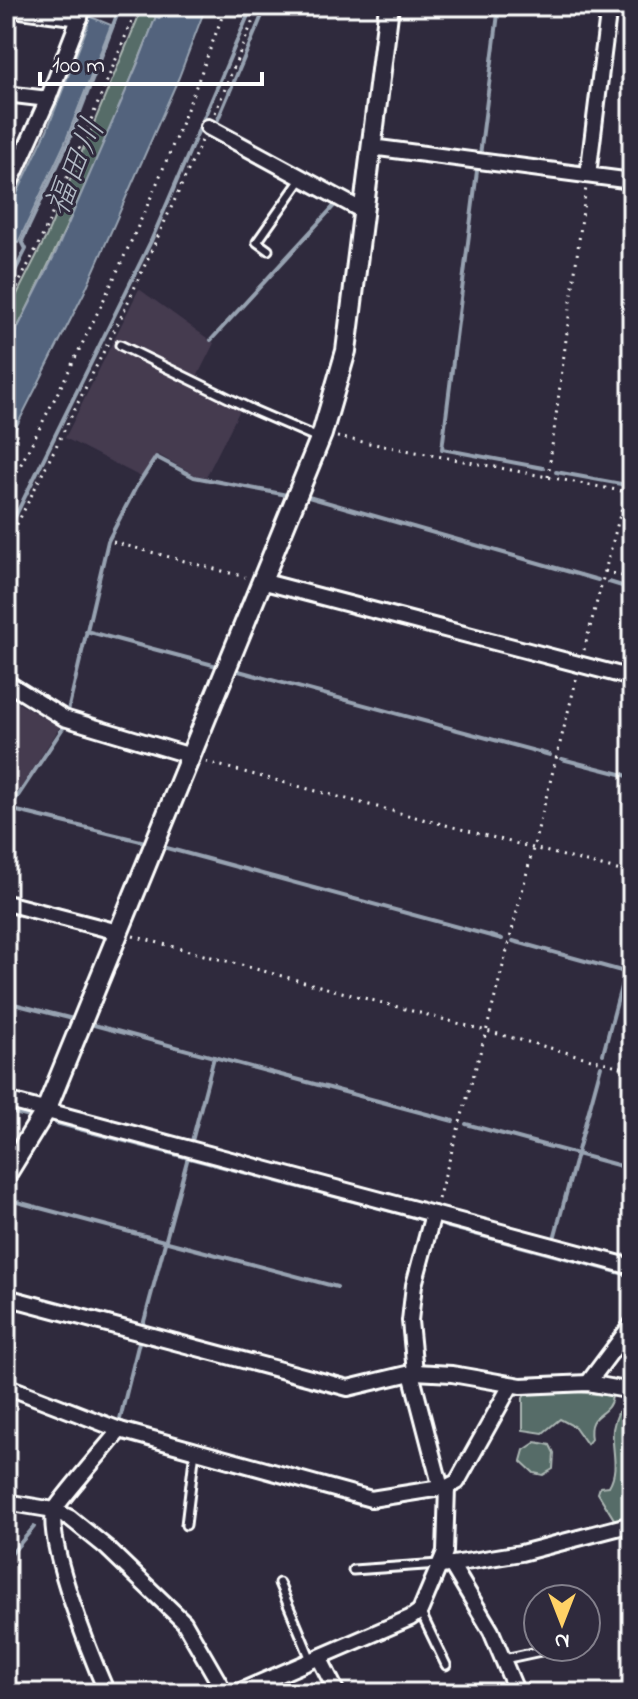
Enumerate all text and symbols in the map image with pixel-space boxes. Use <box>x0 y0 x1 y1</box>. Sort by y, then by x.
scale bar <box>40 36 262 86</box>
text: 100 m <box>52 49 105 84</box>
water label: 福田川 <box>34 111 120 225</box>
north arrow <box>522 1583 602 1663</box>
text: N <box>555 1624 569 1656</box>

